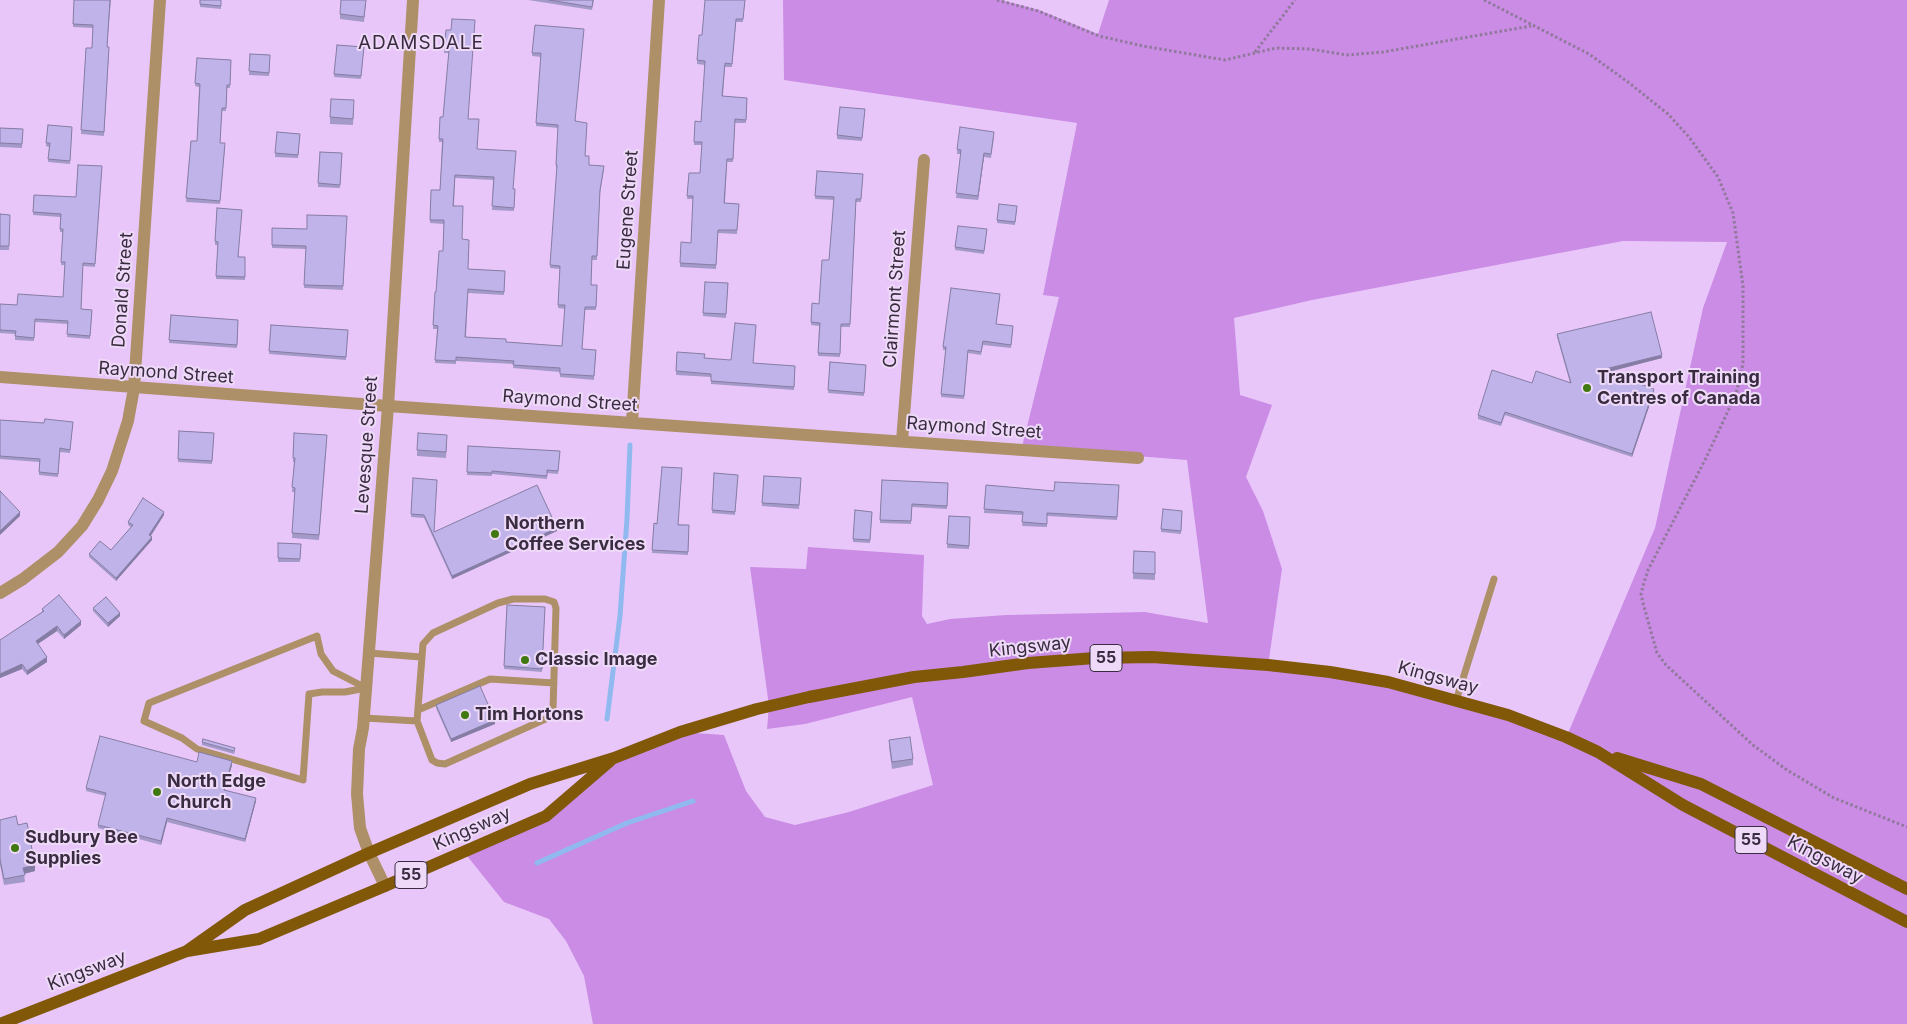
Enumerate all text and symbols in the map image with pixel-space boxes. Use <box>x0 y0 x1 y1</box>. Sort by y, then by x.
district label: ADAMSDALE <box>357 32 485 54</box>
street label: Eugene Street <box>613 149 643 271</box>
street label: Clairmont Street <box>879 229 911 369</box>
street label: Donald Street <box>108 232 138 348</box>
street label: Raymond Street <box>98 357 234 389</box>
place label: Transport Training Centres of Canada <box>1597 367 1760 409</box>
street label: Levesque Street <box>351 375 383 515</box>
marker: Transport Training Centres of Canada <box>1581 382 1593 394</box>
street label: Raymond Street <box>502 385 638 417</box>
street label: Raymond Street <box>906 412 1042 444</box>
place label: Northern Coffee Services <box>505 513 645 556</box>
marker: Northern Coffee Services <box>489 528 501 540</box>
street label: Kingsway <box>988 632 1072 662</box>
road number: 55 <box>1090 644 1122 671</box>
place label: Classic Image <box>535 649 658 671</box>
marker: Classic Image <box>519 654 531 666</box>
street label: Kingsway <box>1395 657 1481 699</box>
place label: Tim Hortons <box>475 704 583 726</box>
marker: Tim Hortons <box>459 709 471 721</box>
place label: North Edge Church <box>167 771 266 814</box>
marker: North Edge Church <box>151 786 163 798</box>
street label: Kingsway <box>430 802 514 856</box>
road number: 55 <box>1735 826 1767 854</box>
place label: Sudbury Bee Supplies <box>25 827 138 870</box>
street label: Kingsway <box>1783 831 1867 889</box>
marker: Sudbury Bee Supplies <box>9 842 21 854</box>
road number: 55 <box>395 862 427 888</box>
street label: Kingsway <box>45 946 129 996</box>

